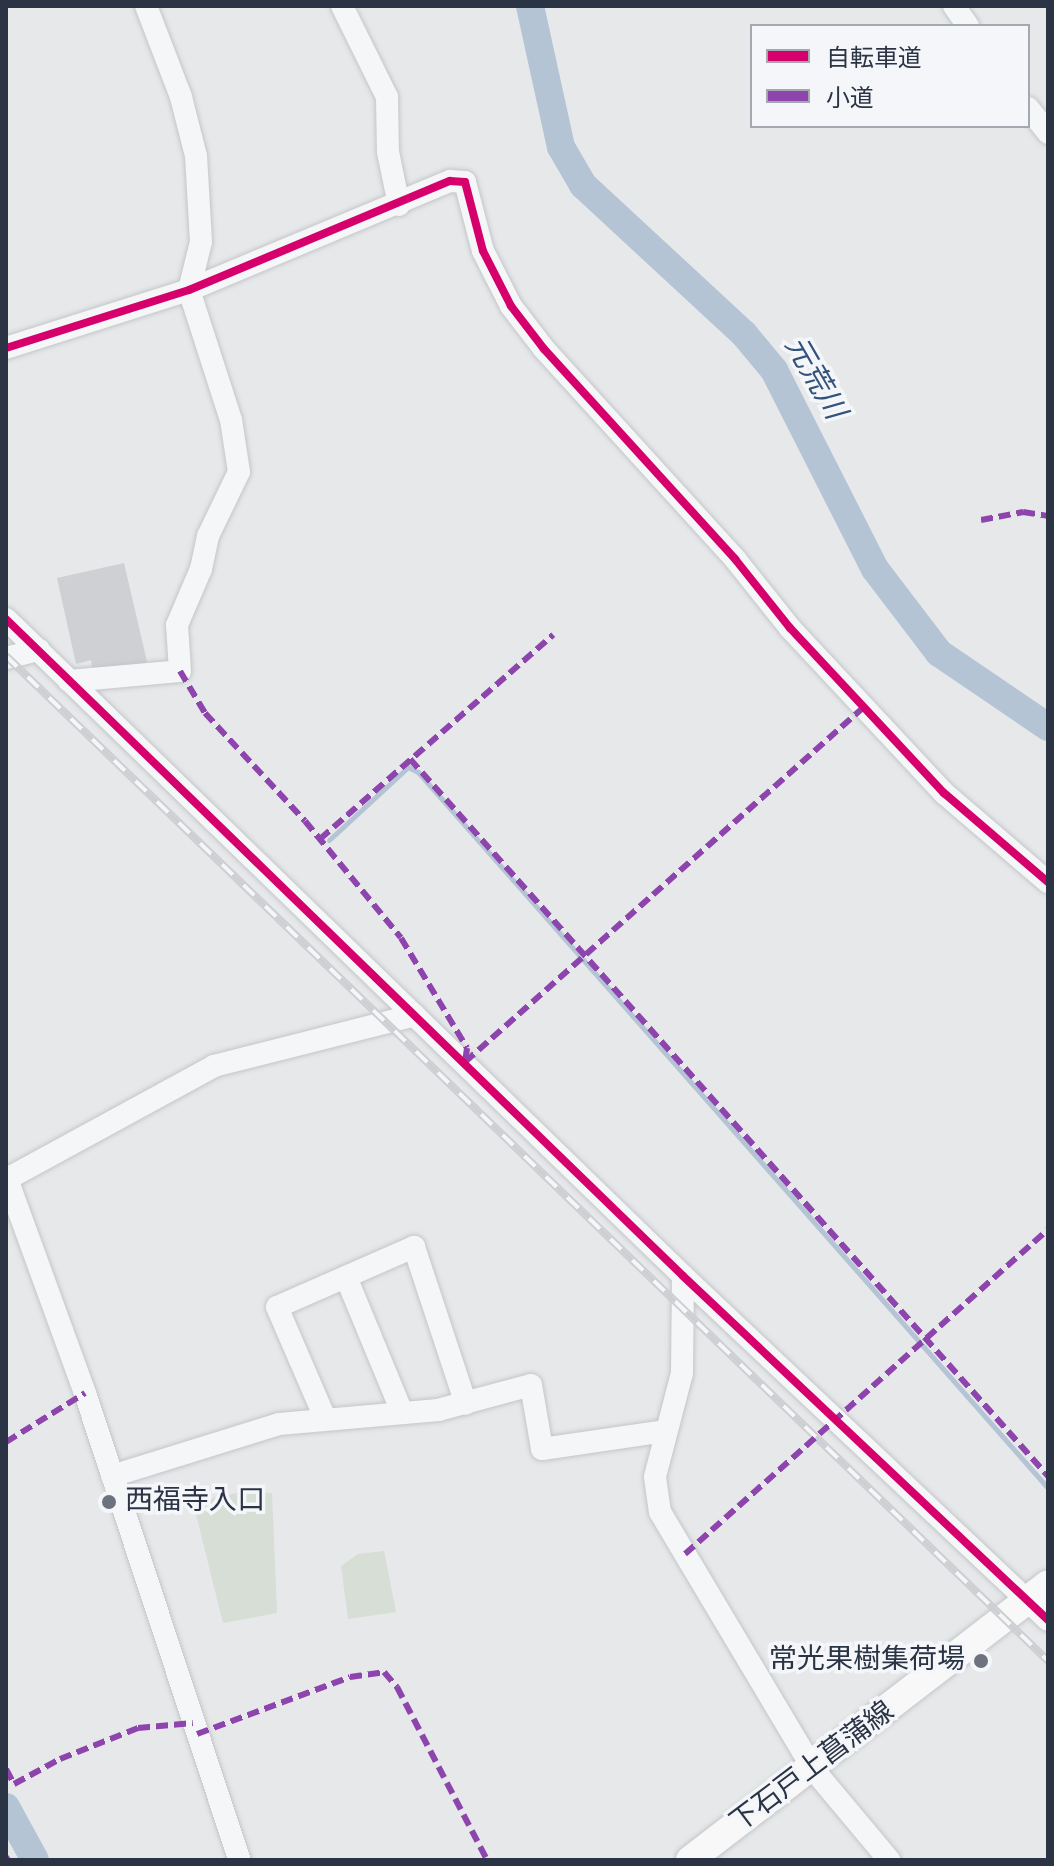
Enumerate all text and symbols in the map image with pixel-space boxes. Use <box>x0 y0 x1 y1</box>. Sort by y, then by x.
legend <box>750 24 1030 128</box>
text: 自転車道 <box>826 45 922 75</box>
text: 小道 <box>826 85 874 115</box>
water label: 元荒川 <box>775 331 851 427</box>
place label: 西福寺入口 <box>125 1485 265 1519</box>
marker: 西福寺入口 <box>100 1493 118 1511</box>
place label: 常光果樹集荷場 <box>769 1644 965 1678</box>
marker: 常光果樹集荷場 <box>972 1652 990 1670</box>
street label: 下石戸上菖蒲線 <box>725 1696 901 1840</box>

